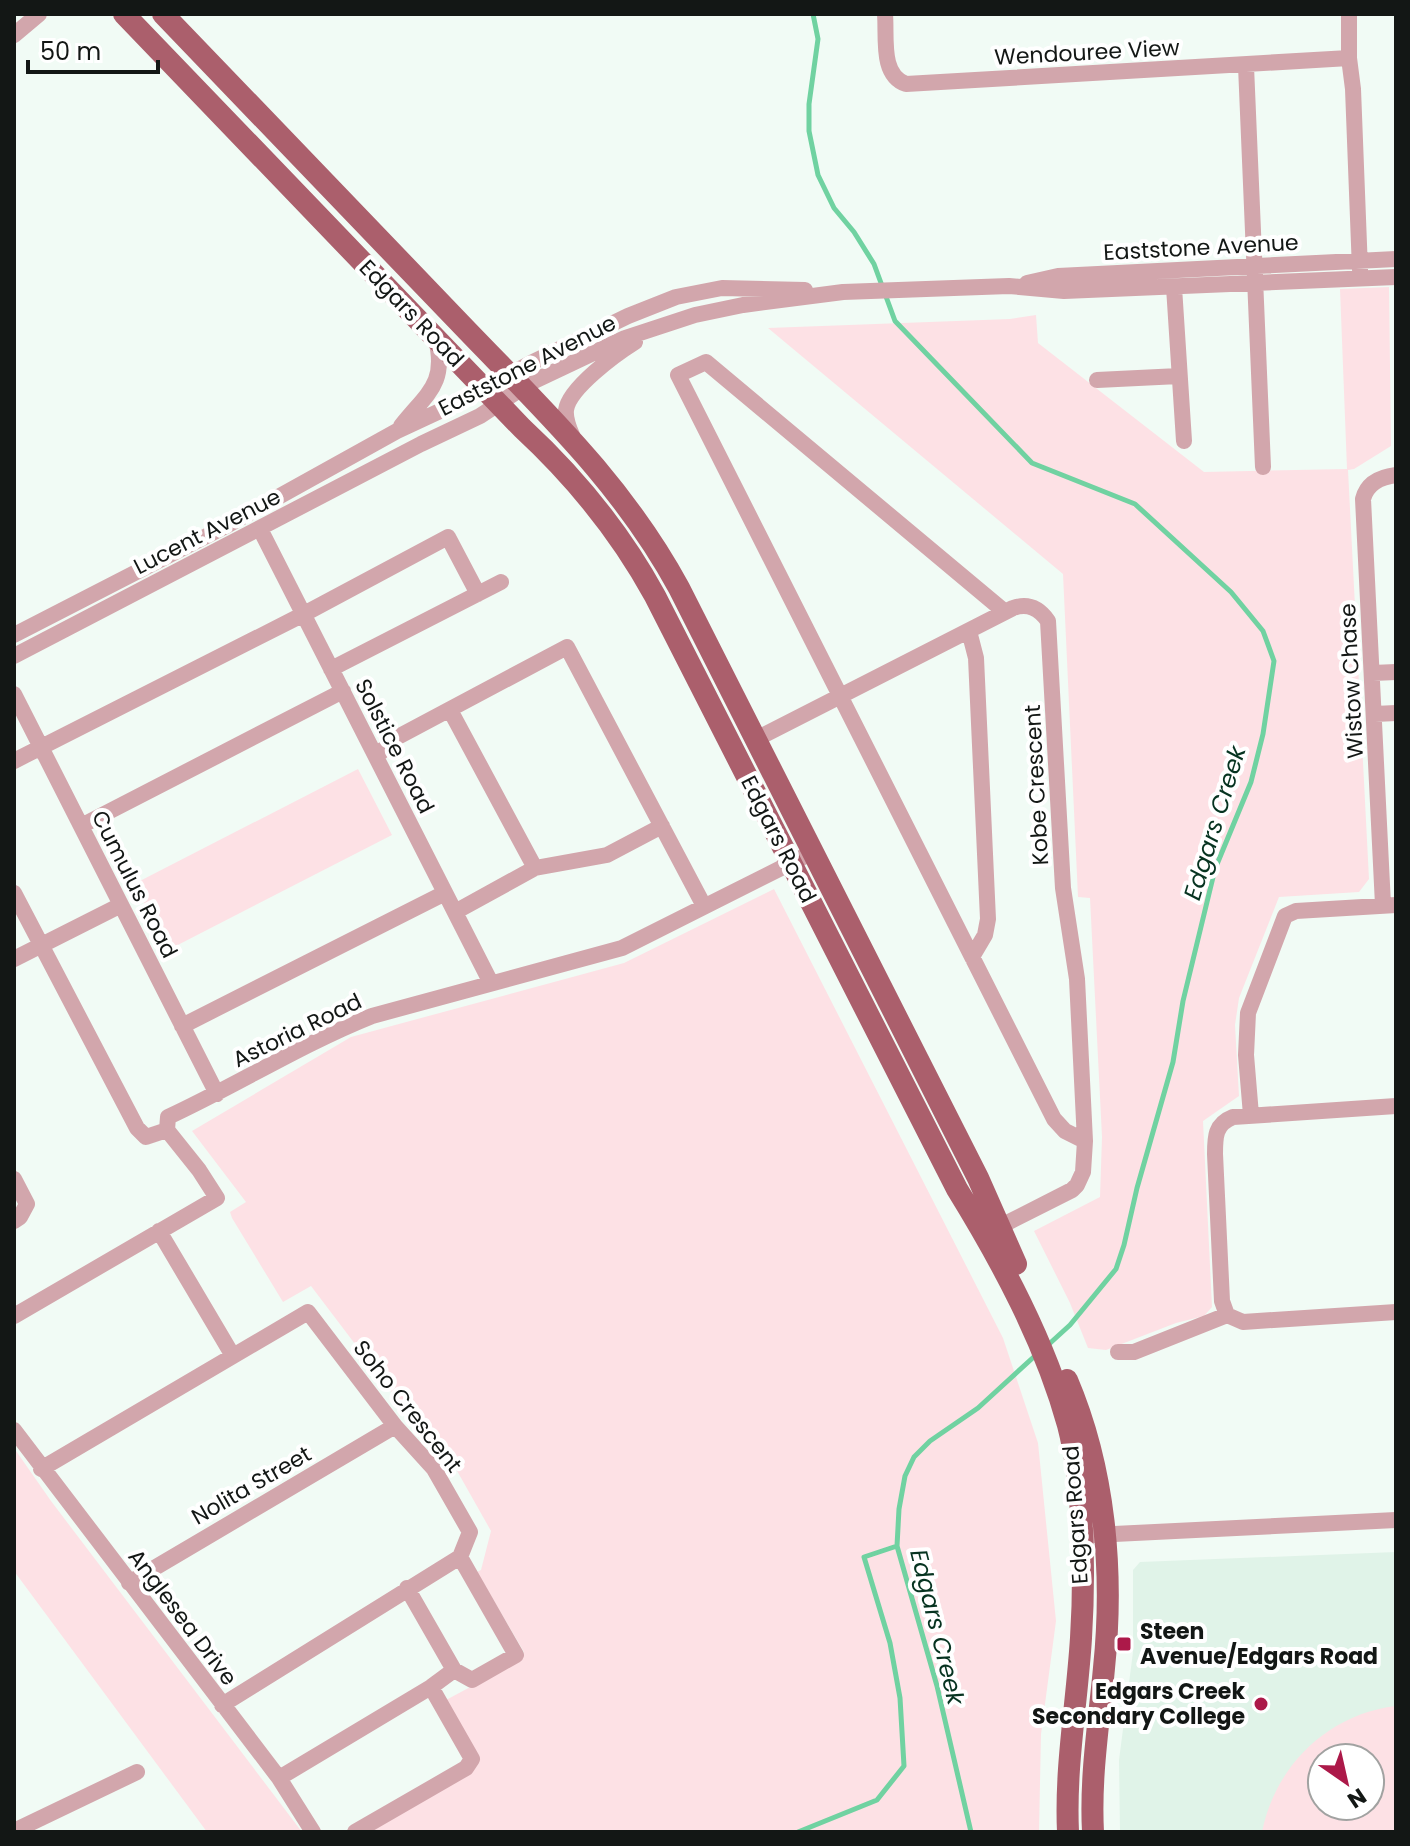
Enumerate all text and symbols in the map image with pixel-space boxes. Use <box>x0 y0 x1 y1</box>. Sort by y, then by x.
scale bar <box>28 24 158 74</box>
street label: Wendouree View <box>994 32 1180 73</box>
text: 50 m <box>40 35 101 68</box>
street label: Eaststone Avenue <box>1103 227 1299 268</box>
street label: Edgars Road <box>352 253 471 374</box>
street label: Eaststone Avenue <box>433 307 621 424</box>
street label: Lucent Avenue <box>128 481 286 582</box>
street label: Wistow Chase <box>1332 603 1371 759</box>
street label: Solstice Road <box>347 674 442 819</box>
street label: Kobe Crescent <box>1017 704 1056 866</box>
water label: Edgars Creek <box>1175 740 1254 904</box>
street label: Edgars Road <box>733 770 824 908</box>
street label: Cumulus Road <box>84 805 185 963</box>
street label: Astoria Road <box>228 986 367 1075</box>
street label: Soho Crescent <box>346 1334 469 1479</box>
street label: Nolita Street <box>186 1439 317 1532</box>
street label: Edgars Road <box>1055 1445 1096 1585</box>
street label: Anglesea Drive <box>121 1543 244 1692</box>
water label: Edgars Creek <box>902 1546 973 1710</box>
place label: Steen Avenue/Edgars Road <box>1140 1616 1378 1672</box>
marker: Steen Avenue/Edgars Road <box>1115 1635 1133 1653</box>
place label: Edgars Creek Secondary College <box>1032 1676 1245 1732</box>
marker: Edgars Creek Secondary College <box>1252 1695 1270 1713</box>
north arrow <box>1306 1742 1386 1822</box>
text: N <box>1341 1781 1372 1816</box>

